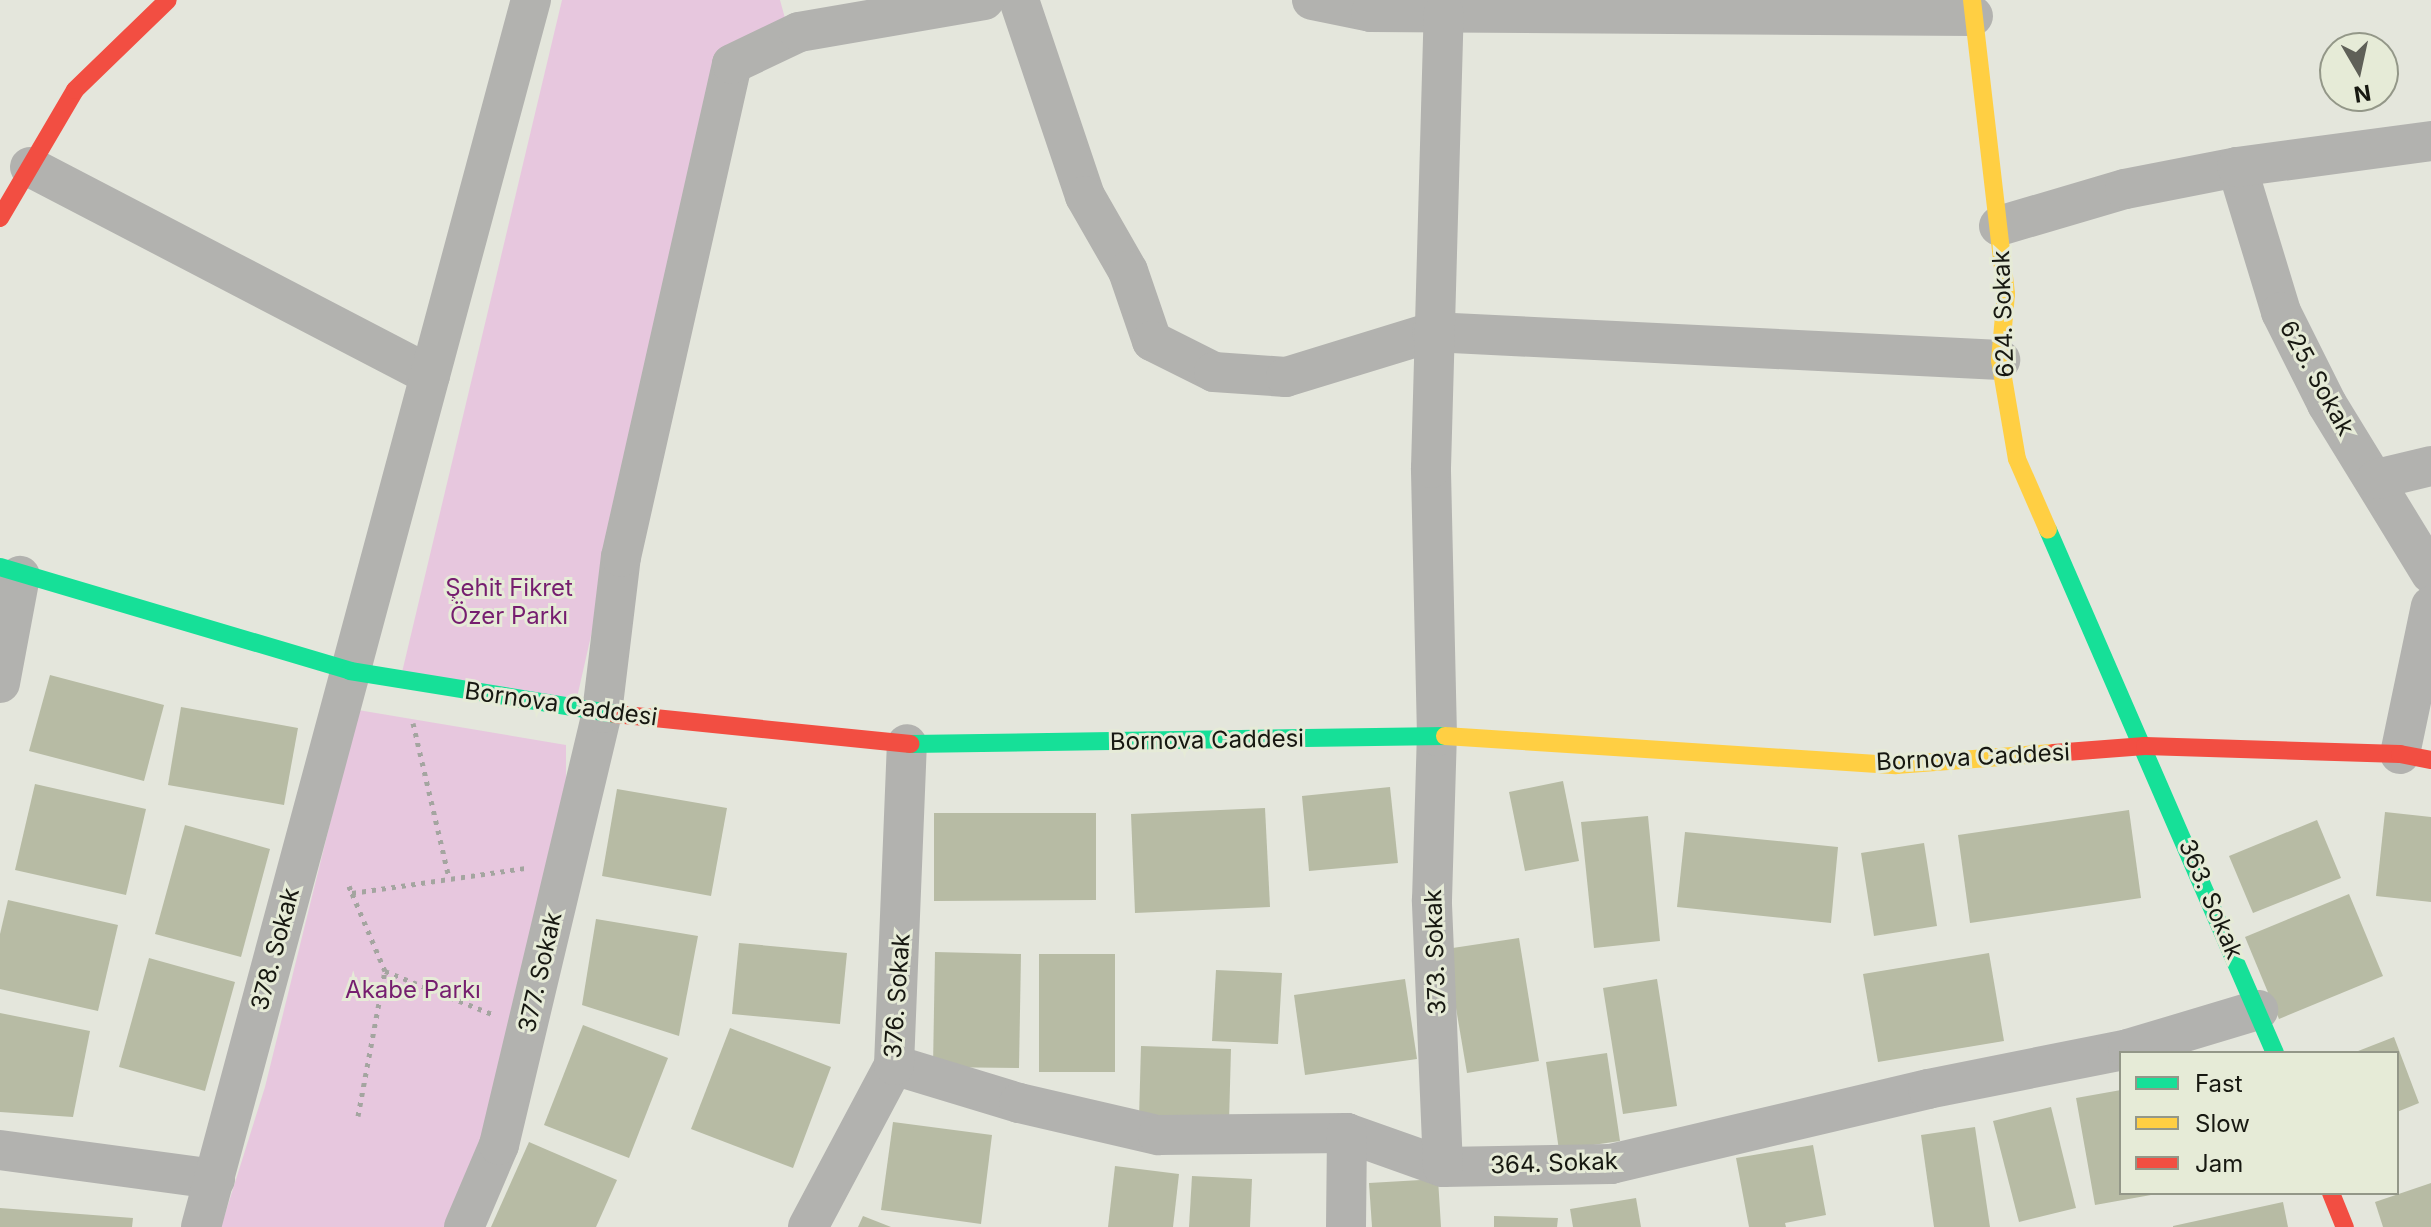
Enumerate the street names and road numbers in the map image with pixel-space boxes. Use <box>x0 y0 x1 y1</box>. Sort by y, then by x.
street label: 624. Sokak <box>1986 250 2020 378</box>
street label: 625. Sokak <box>2274 316 2360 440</box>
street label: Bornova Caddesi <box>463 676 659 732</box>
street label: Bornova Caddesi <box>1110 724 1304 756</box>
street label: Bornova Caddesi <box>1875 738 2071 776</box>
street label: 363. Sokak <box>2173 835 2249 963</box>
street label: 378. Sokak <box>245 885 305 1013</box>
street label: 373. Sokak <box>1418 889 1452 1015</box>
street label: 377. Sokak <box>512 909 568 1035</box>
street label: 376. Sokak <box>878 932 916 1060</box>
street label: 364. Sokak <box>1490 1146 1618 1180</box>

